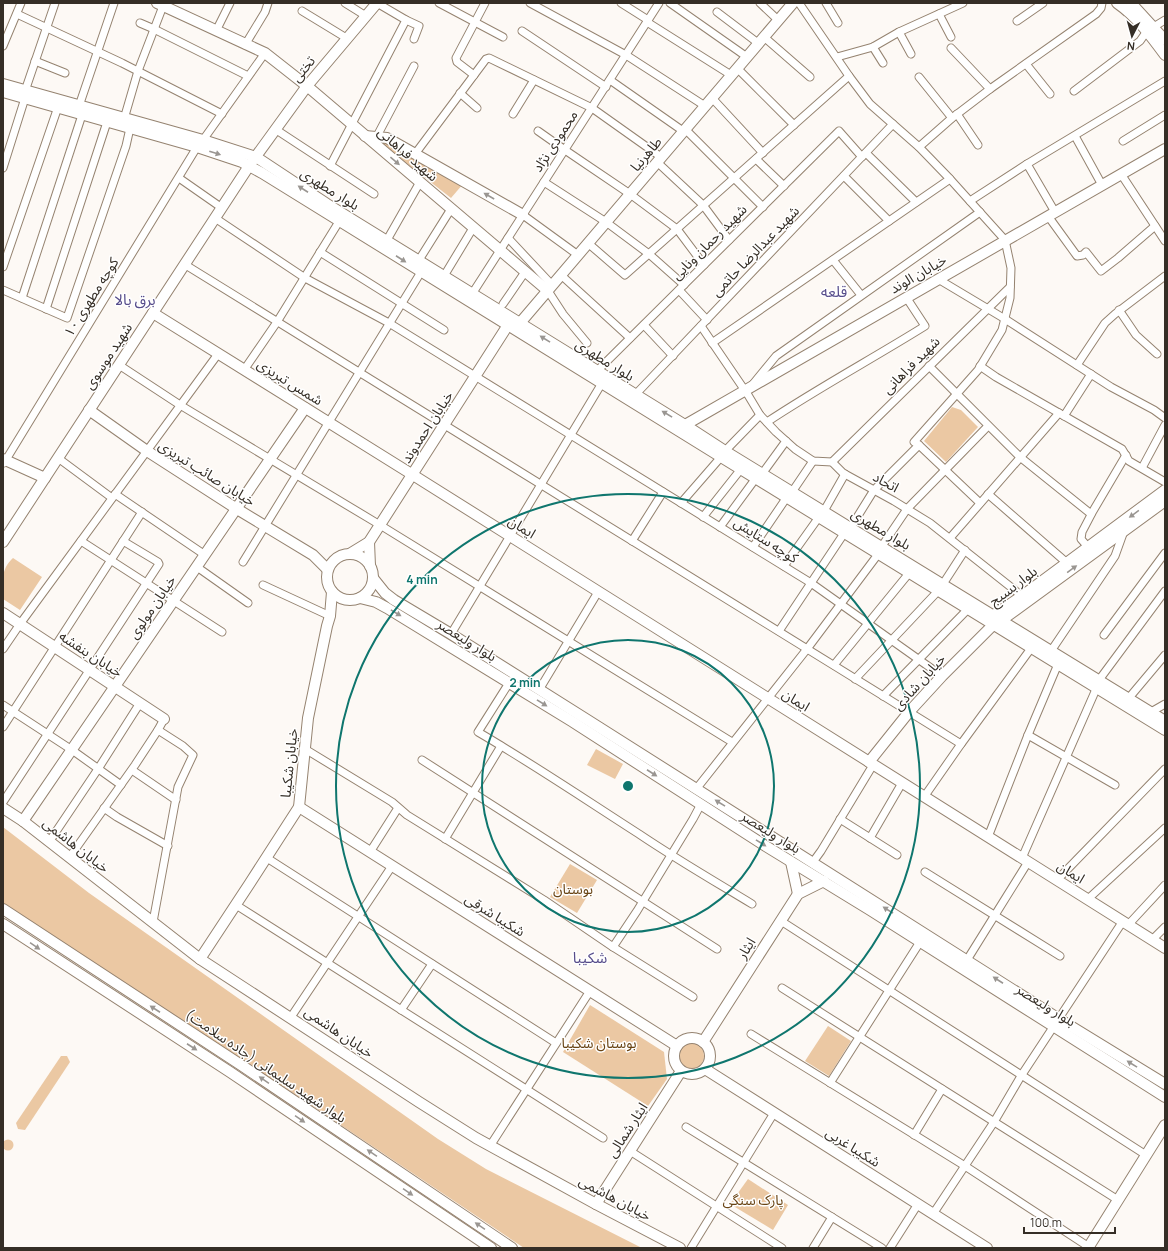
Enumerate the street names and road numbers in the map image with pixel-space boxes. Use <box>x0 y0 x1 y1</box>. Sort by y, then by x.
street label: تختی <box>286 52 319 86</box>
street label: محمودی نژاد <box>528 106 582 175</box>
street label: شهید فراهانی <box>374 122 443 185</box>
street label: طاهرنیا <box>626 132 666 175</box>
street label: بلوار مطهری <box>297 163 364 214</box>
street label: شهید رحمان ونایی <box>667 200 751 284</box>
street label: شهید عبدالرضا حاتمی <box>706 201 803 300</box>
street label: خیابان الوند <box>886 250 950 297</box>
street label: کوچه مطهری ۱۰ <box>59 254 123 340</box>
street label: شهید موسوی <box>79 319 136 393</box>
street label: شهید فراهانی <box>878 332 944 398</box>
street label: بلوار مطهری <box>572 334 639 385</box>
street label: شمس تبریزی <box>254 354 327 409</box>
street label: خیابان احمدوند <box>396 387 457 466</box>
street label: خیابان صائب تبریزی <box>155 435 259 510</box>
street label: اتحاد <box>870 467 903 496</box>
street label: بلوار مطهری <box>848 503 915 554</box>
street label: ایمان <box>505 511 540 542</box>
street label: کوچه ستایش <box>730 512 802 568</box>
street label: بلوار بسیج <box>985 561 1042 612</box>
street label: خیابان مولوی <box>123 571 180 642</box>
street label: بلوار ولیعصر <box>433 613 501 666</box>
street label: خیابان بنفشه <box>56 626 127 681</box>
street label: خیابان شادی <box>888 649 949 714</box>
street label: ایمان <box>779 684 814 715</box>
street label: خیابان شکیبا <box>275 727 302 799</box>
street label: بلوار ولیعصر <box>737 805 805 858</box>
street label: خیابان هاشمی <box>39 813 113 876</box>
street label: ایمان <box>1054 856 1089 887</box>
street label: شکیبا شرقی <box>462 889 529 941</box>
street label: ایثار <box>731 933 759 963</box>
street label: بلوار ولیعصر <box>1012 978 1080 1031</box>
street label: خیابان هاشمی <box>301 1002 377 1062</box>
street label: بلوار شهید سلیمانی (جاده سلامت) <box>182 1005 351 1127</box>
street label: ایثار شمالی <box>602 1099 651 1161</box>
street label: شکیبا غربی <box>822 1122 884 1171</box>
street label: خیابان هاشمی <box>576 1171 655 1225</box>

